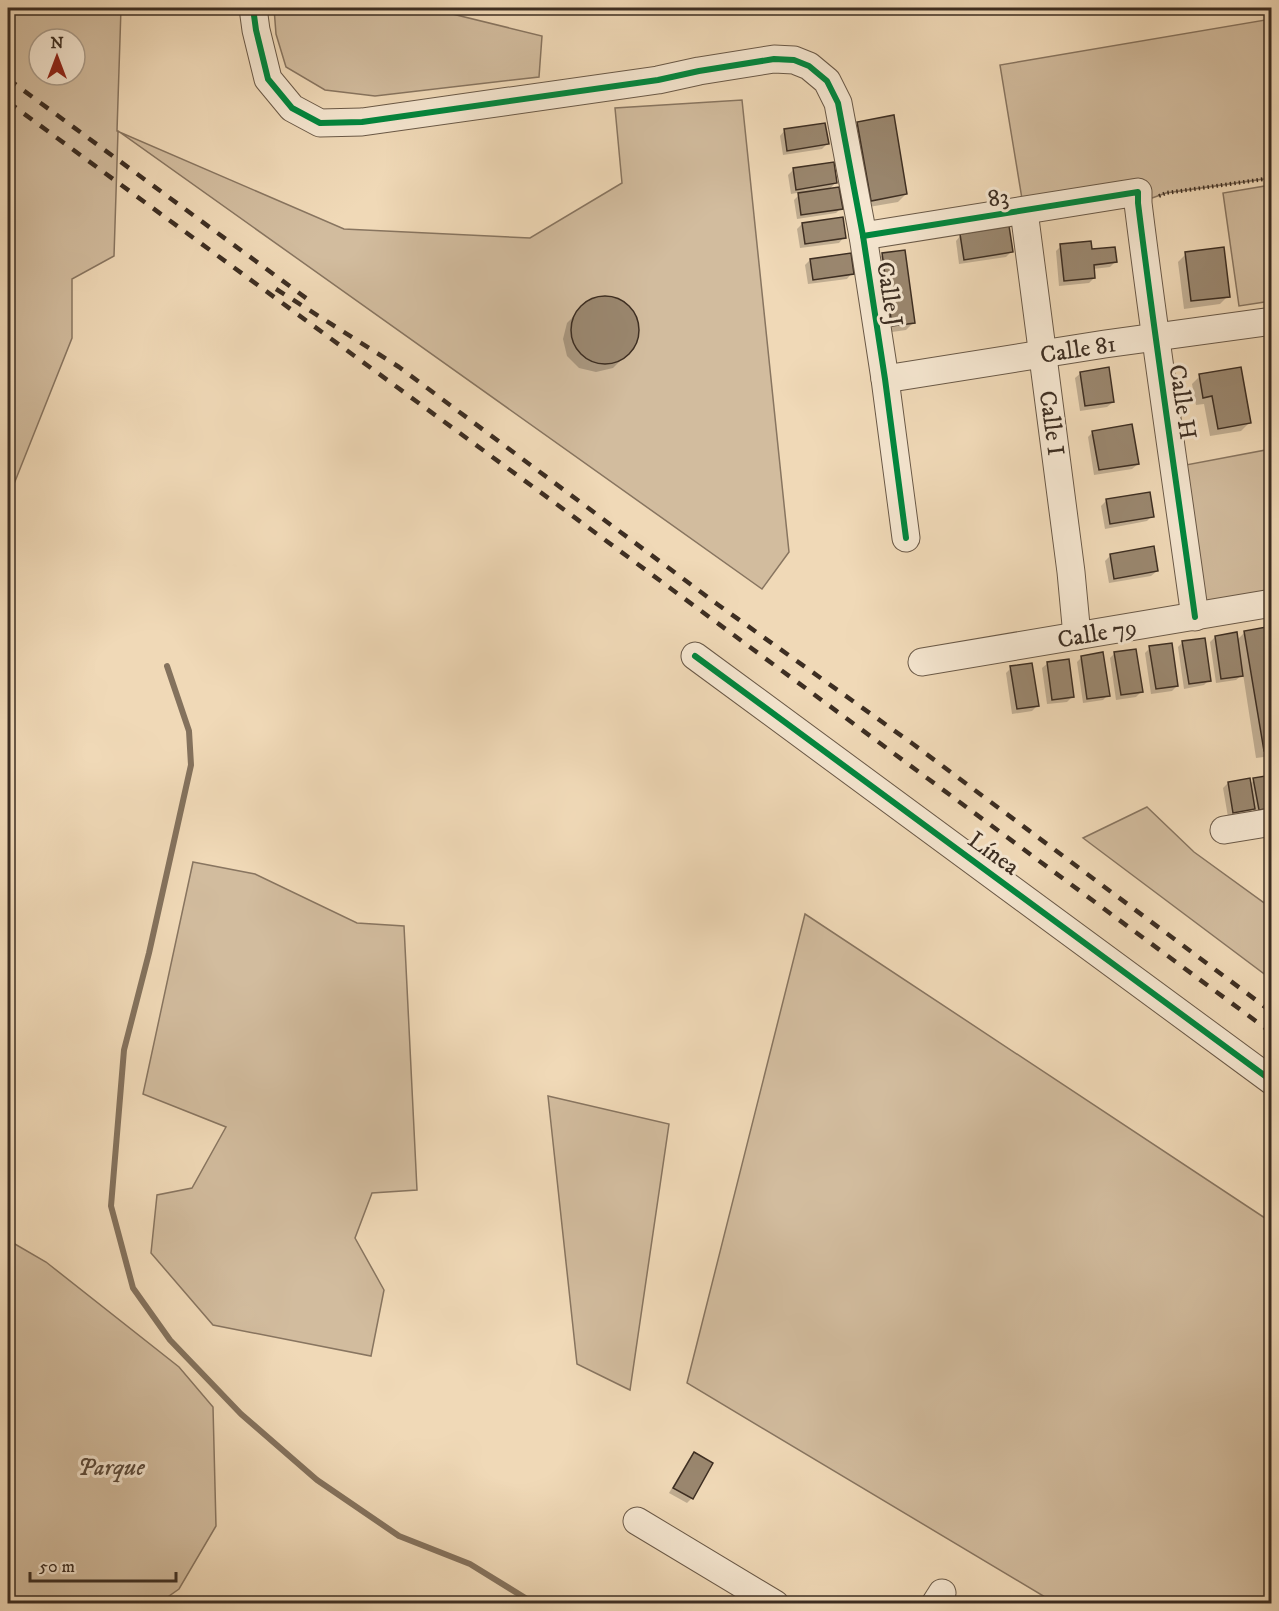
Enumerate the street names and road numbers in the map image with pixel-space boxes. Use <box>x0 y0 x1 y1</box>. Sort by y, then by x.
street label: 83 <box>985 182 1011 214</box>
street label: Calle J <box>869 260 909 329</box>
street label: Calle 81 <box>1038 329 1118 371</box>
street label: Calle H <box>1161 362 1203 442</box>
street label: Calle I <box>1032 389 1070 458</box>
street label: Calle 79 <box>1055 612 1139 656</box>
street label: Línea <box>962 825 1026 883</box>

